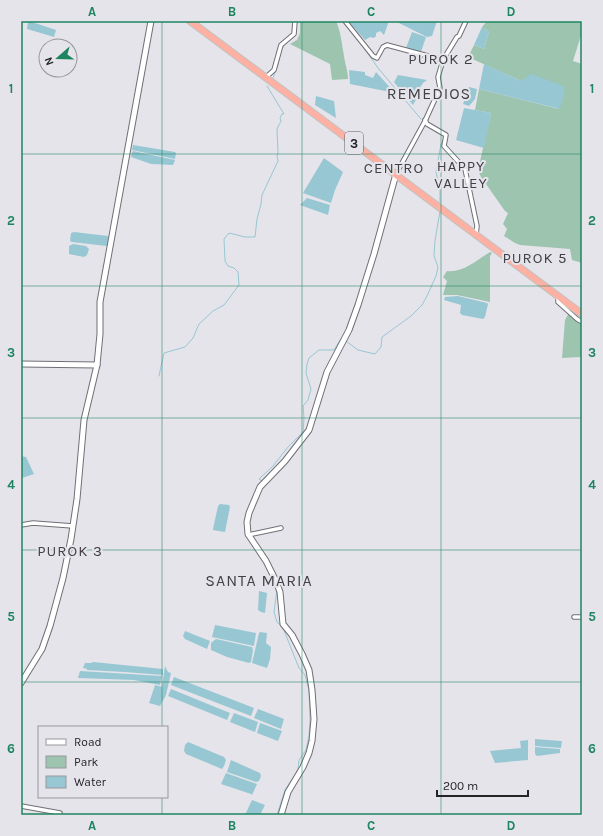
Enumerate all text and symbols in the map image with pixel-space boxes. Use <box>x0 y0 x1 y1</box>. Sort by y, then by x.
text: A <box>88 4 96 19</box>
text: B <box>228 4 236 19</box>
text: C <box>367 4 375 19</box>
text: D <box>507 4 516 19</box>
north arrow <box>38 38 78 78</box>
district label: PUROK 2 <box>408 50 474 68</box>
text: N <box>42 55 57 67</box>
text: 1 <box>9 81 13 96</box>
text: 1 <box>590 81 594 96</box>
district label: REMEDIOS <box>387 84 471 103</box>
road number: 3 <box>345 132 363 154</box>
district label: HAPPY VALLEY <box>434 157 488 192</box>
district label: CENTRO <box>364 159 424 177</box>
text: 2 <box>7 213 15 228</box>
text: 2 <box>588 213 596 228</box>
district label: PUROK 5 <box>502 249 568 267</box>
text: 3 <box>7 345 15 360</box>
text: 3 <box>588 345 596 360</box>
text: 4 <box>7 477 15 492</box>
text: 4 <box>588 477 596 492</box>
district label: PUROK 3 <box>37 542 103 560</box>
district label: SANTA MARIA <box>205 571 313 590</box>
text: 5 <box>7 609 15 624</box>
text: 5 <box>588 609 596 624</box>
legend <box>38 726 168 798</box>
text: Road <box>74 735 102 749</box>
text: 6 <box>7 741 15 756</box>
text: 6 <box>588 741 596 756</box>
text: Park <box>74 755 99 769</box>
scale bar <box>437 772 528 798</box>
text: Water <box>74 775 107 789</box>
text: 200 m <box>443 779 478 793</box>
text: A <box>88 818 96 833</box>
text: B <box>228 818 236 833</box>
text: C <box>367 818 375 833</box>
text: D <box>507 818 516 833</box>

